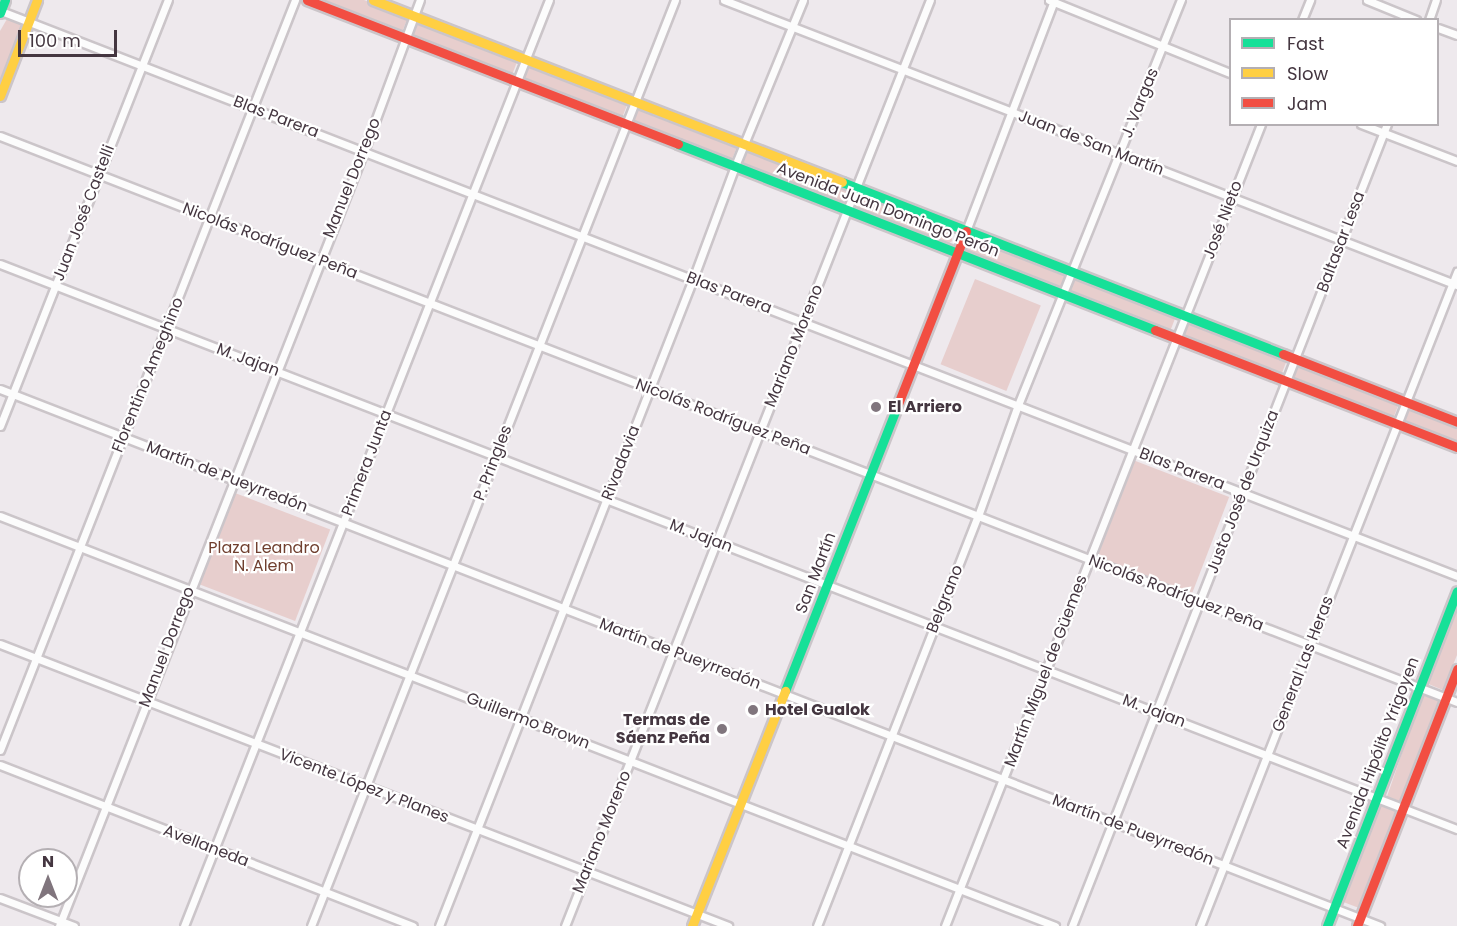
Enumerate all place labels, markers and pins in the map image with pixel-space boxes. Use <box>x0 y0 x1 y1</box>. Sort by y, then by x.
place label: El Arriero <box>888 397 962 417</box>
marker: El Arriero <box>869 400 883 414</box>
place label: Hotel Gualok <box>765 700 870 720</box>
marker: Hotel Gualok <box>746 703 760 717</box>
place label: Termas de Sáenz Peña <box>616 710 710 748</box>
marker: Termas de Sáenz Peña <box>715 722 729 736</box>

